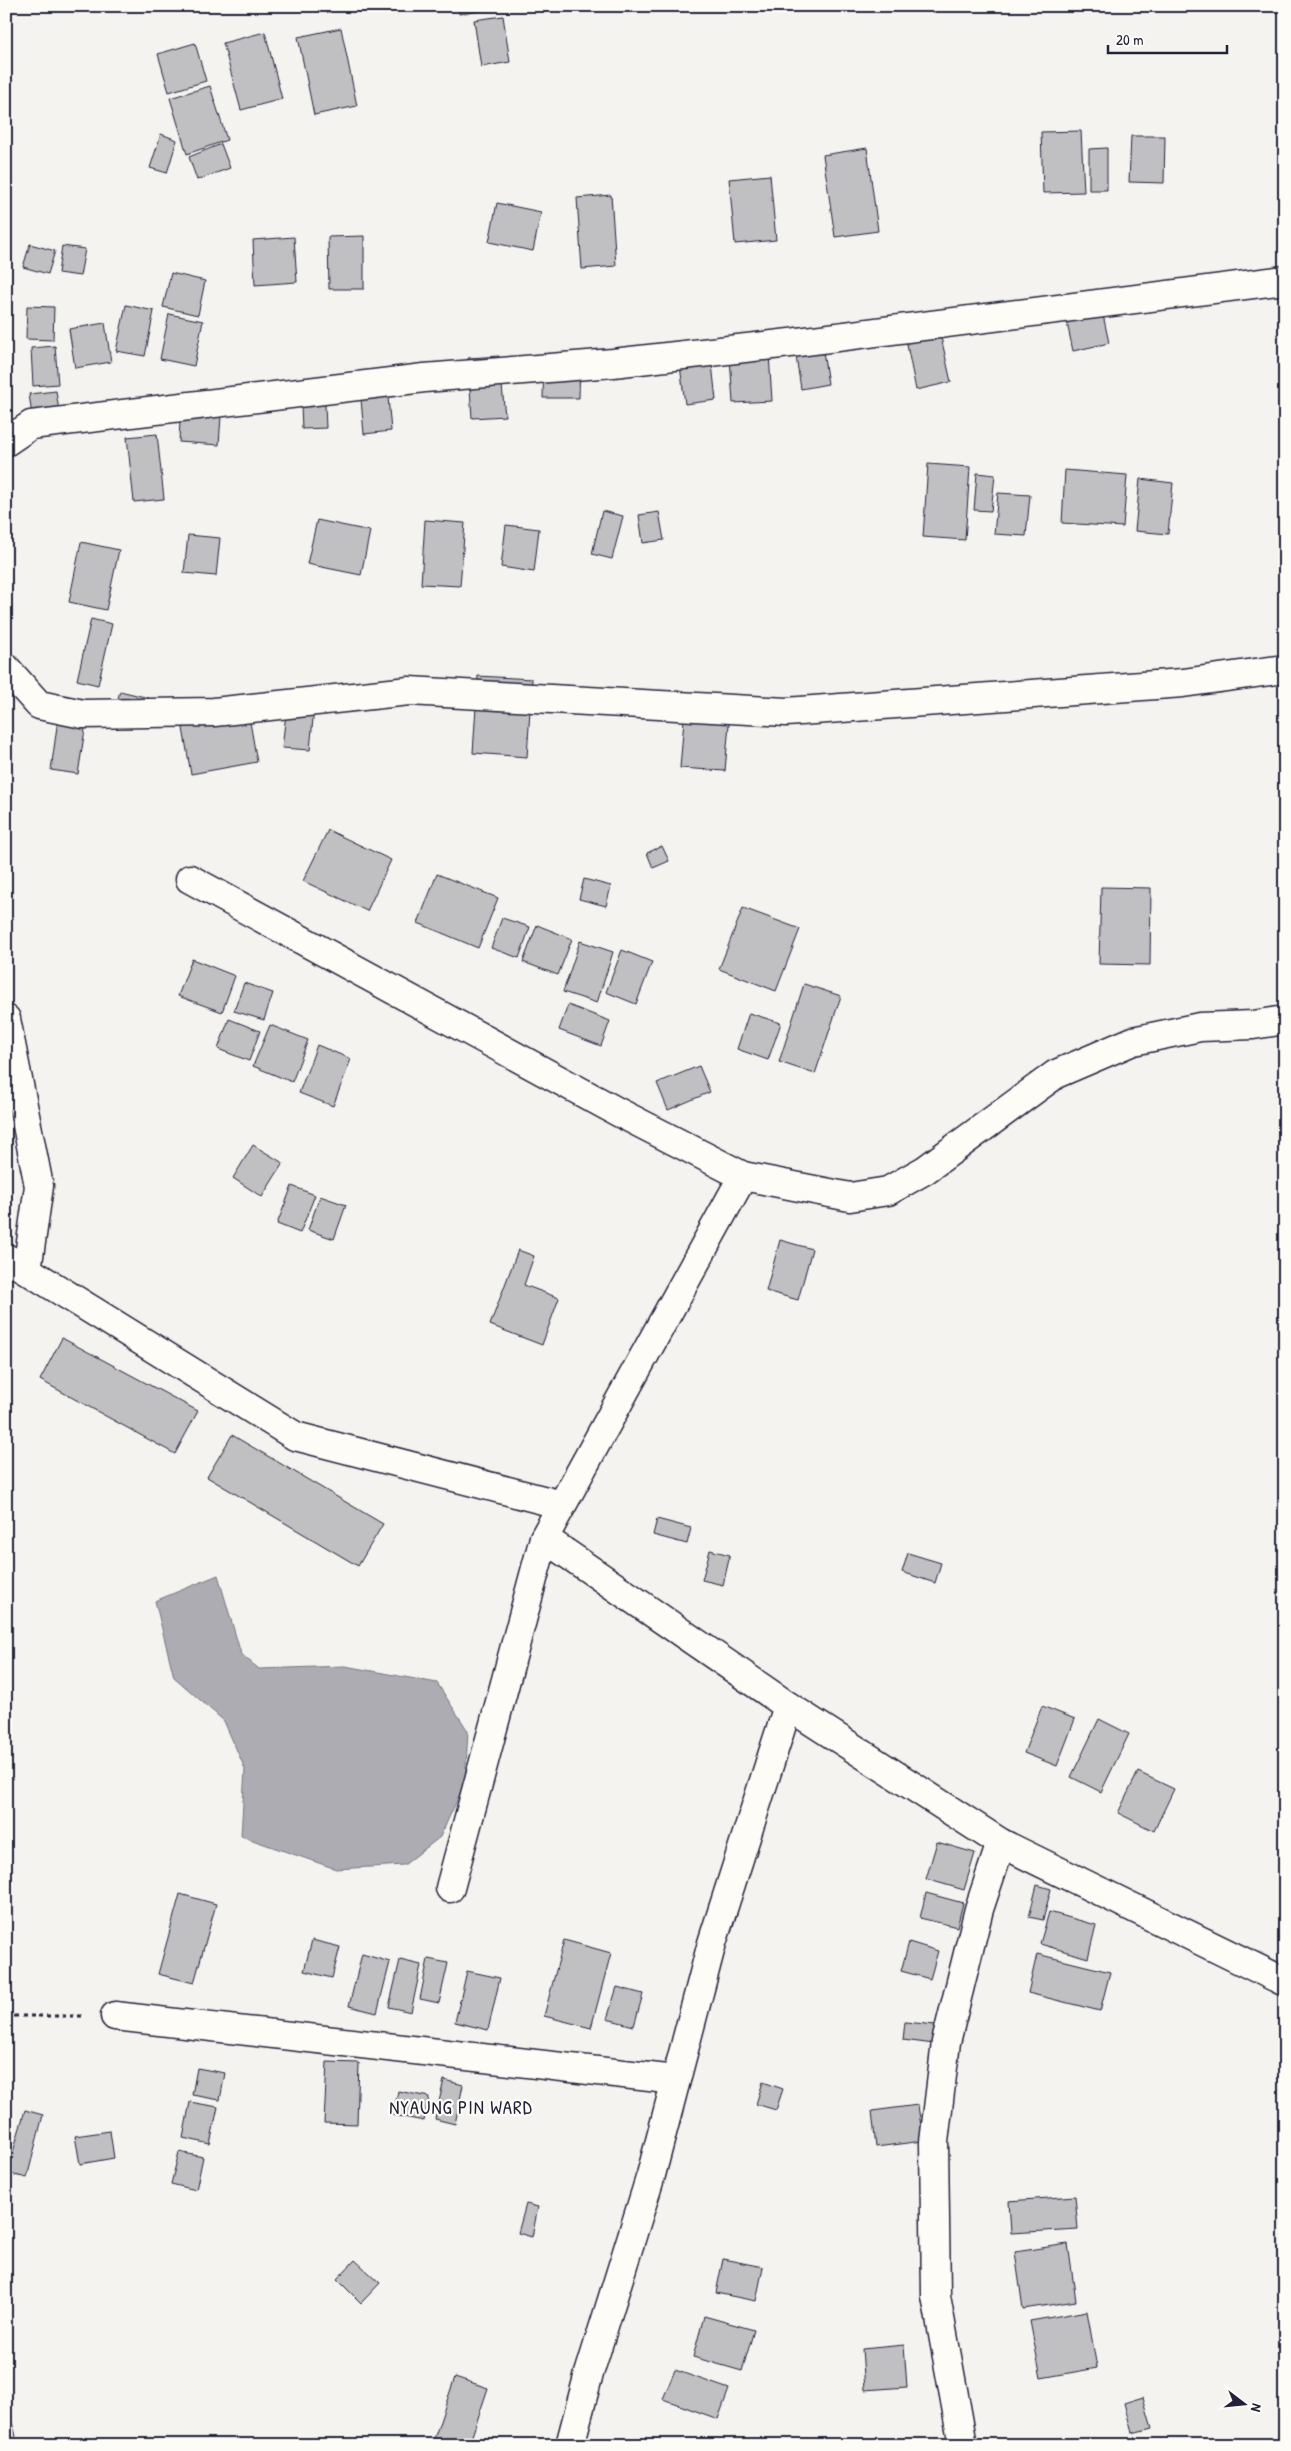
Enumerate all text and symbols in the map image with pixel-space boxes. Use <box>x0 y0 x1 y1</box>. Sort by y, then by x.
scale bar <box>1108 22 1227 54</box>
text: 20 m <box>1116 29 1143 50</box>
district label: NYAUNG PIN WARD <box>389 2094 533 2120</box>
north arrow <box>1218 2378 1268 2428</box>
text: N <box>1247 2402 1267 2414</box>

